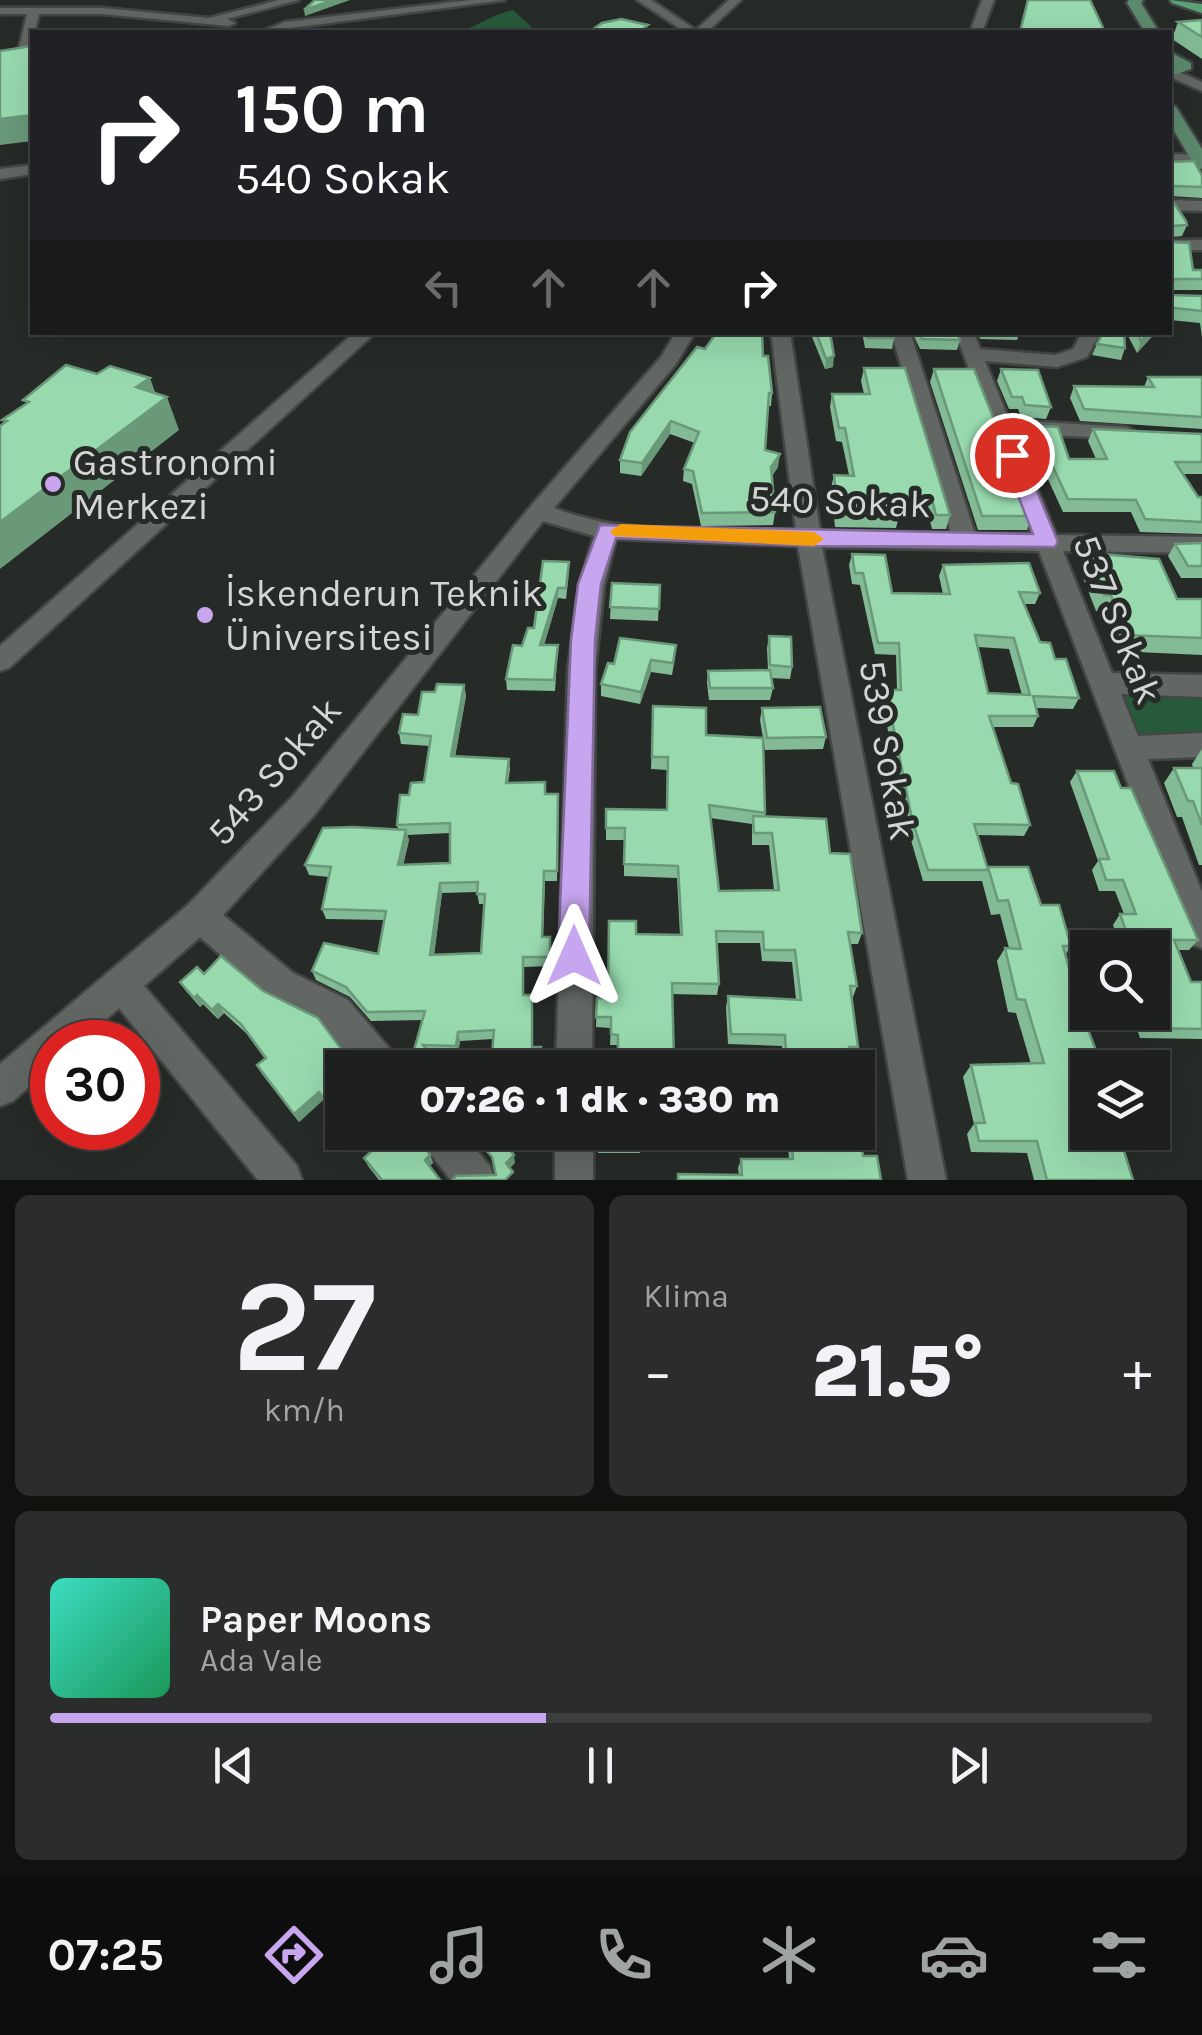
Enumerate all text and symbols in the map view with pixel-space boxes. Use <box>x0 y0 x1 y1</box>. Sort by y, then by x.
text: 150 m <box>235 68 429 150</box>
icon: right <box>70 70 200 200</box>
text: 540 Sokak <box>235 152 450 204</box>
icon: left <box>416 260 471 315</box>
icon: ahead <box>521 260 576 315</box>
icon: ahead <box>626 260 681 315</box>
icon: right <box>731 260 786 315</box>
pin <box>970 413 1055 498</box>
icon: arrive <box>985 428 1040 483</box>
place label: Gastronomi Merkezi <box>73 440 278 529</box>
marker: Gastronomi Merkezi <box>42 473 64 495</box>
street label: 540 Sokak <box>748 476 932 527</box>
street label: 537 Sokak <box>1063 528 1172 710</box>
place label: İskenderun Teknik Üniversitesi <box>225 571 543 660</box>
marker: İskenderun Teknik Üniversitesi <box>194 604 216 626</box>
street label: 539 Sokak <box>850 656 926 844</box>
street label: 543 Sokak <box>198 688 351 855</box>
position arrow <box>522 904 626 1008</box>
map controls <box>1070 930 1170 1150</box>
button: search <box>1070 930 1170 1030</box>
speed limit sign: 30 <box>30 1020 160 1150</box>
button: layers <box>1070 1050 1170 1150</box>
text: 07:26 · 1 dk · 330 m <box>420 1077 780 1122</box>
text: 27 <box>233 1251 376 1403</box>
text: Klima <box>644 1278 729 1315</box>
text: 21.5° <box>811 1327 984 1415</box>
text: − <box>644 1340 672 1404</box>
text: + <box>1123 1340 1152 1404</box>
text: km/h <box>264 1392 345 1429</box>
text: Paper Moons <box>200 1597 432 1642</box>
text: Ada Vale <box>200 1642 323 1679</box>
icon: previous <box>206 1738 261 1793</box>
icon: pause <box>573 1738 628 1793</box>
icon: next <box>941 1738 996 1793</box>
icon: directions <box>259 1920 329 1990</box>
icon: music <box>424 1920 494 1990</box>
icon: phone <box>589 1920 659 1990</box>
icon: climate <box>754 1920 824 1990</box>
icon: car <box>919 1920 989 1990</box>
icon: filters <box>1084 1920 1154 1990</box>
text: 07:25 <box>48 1929 164 1981</box>

